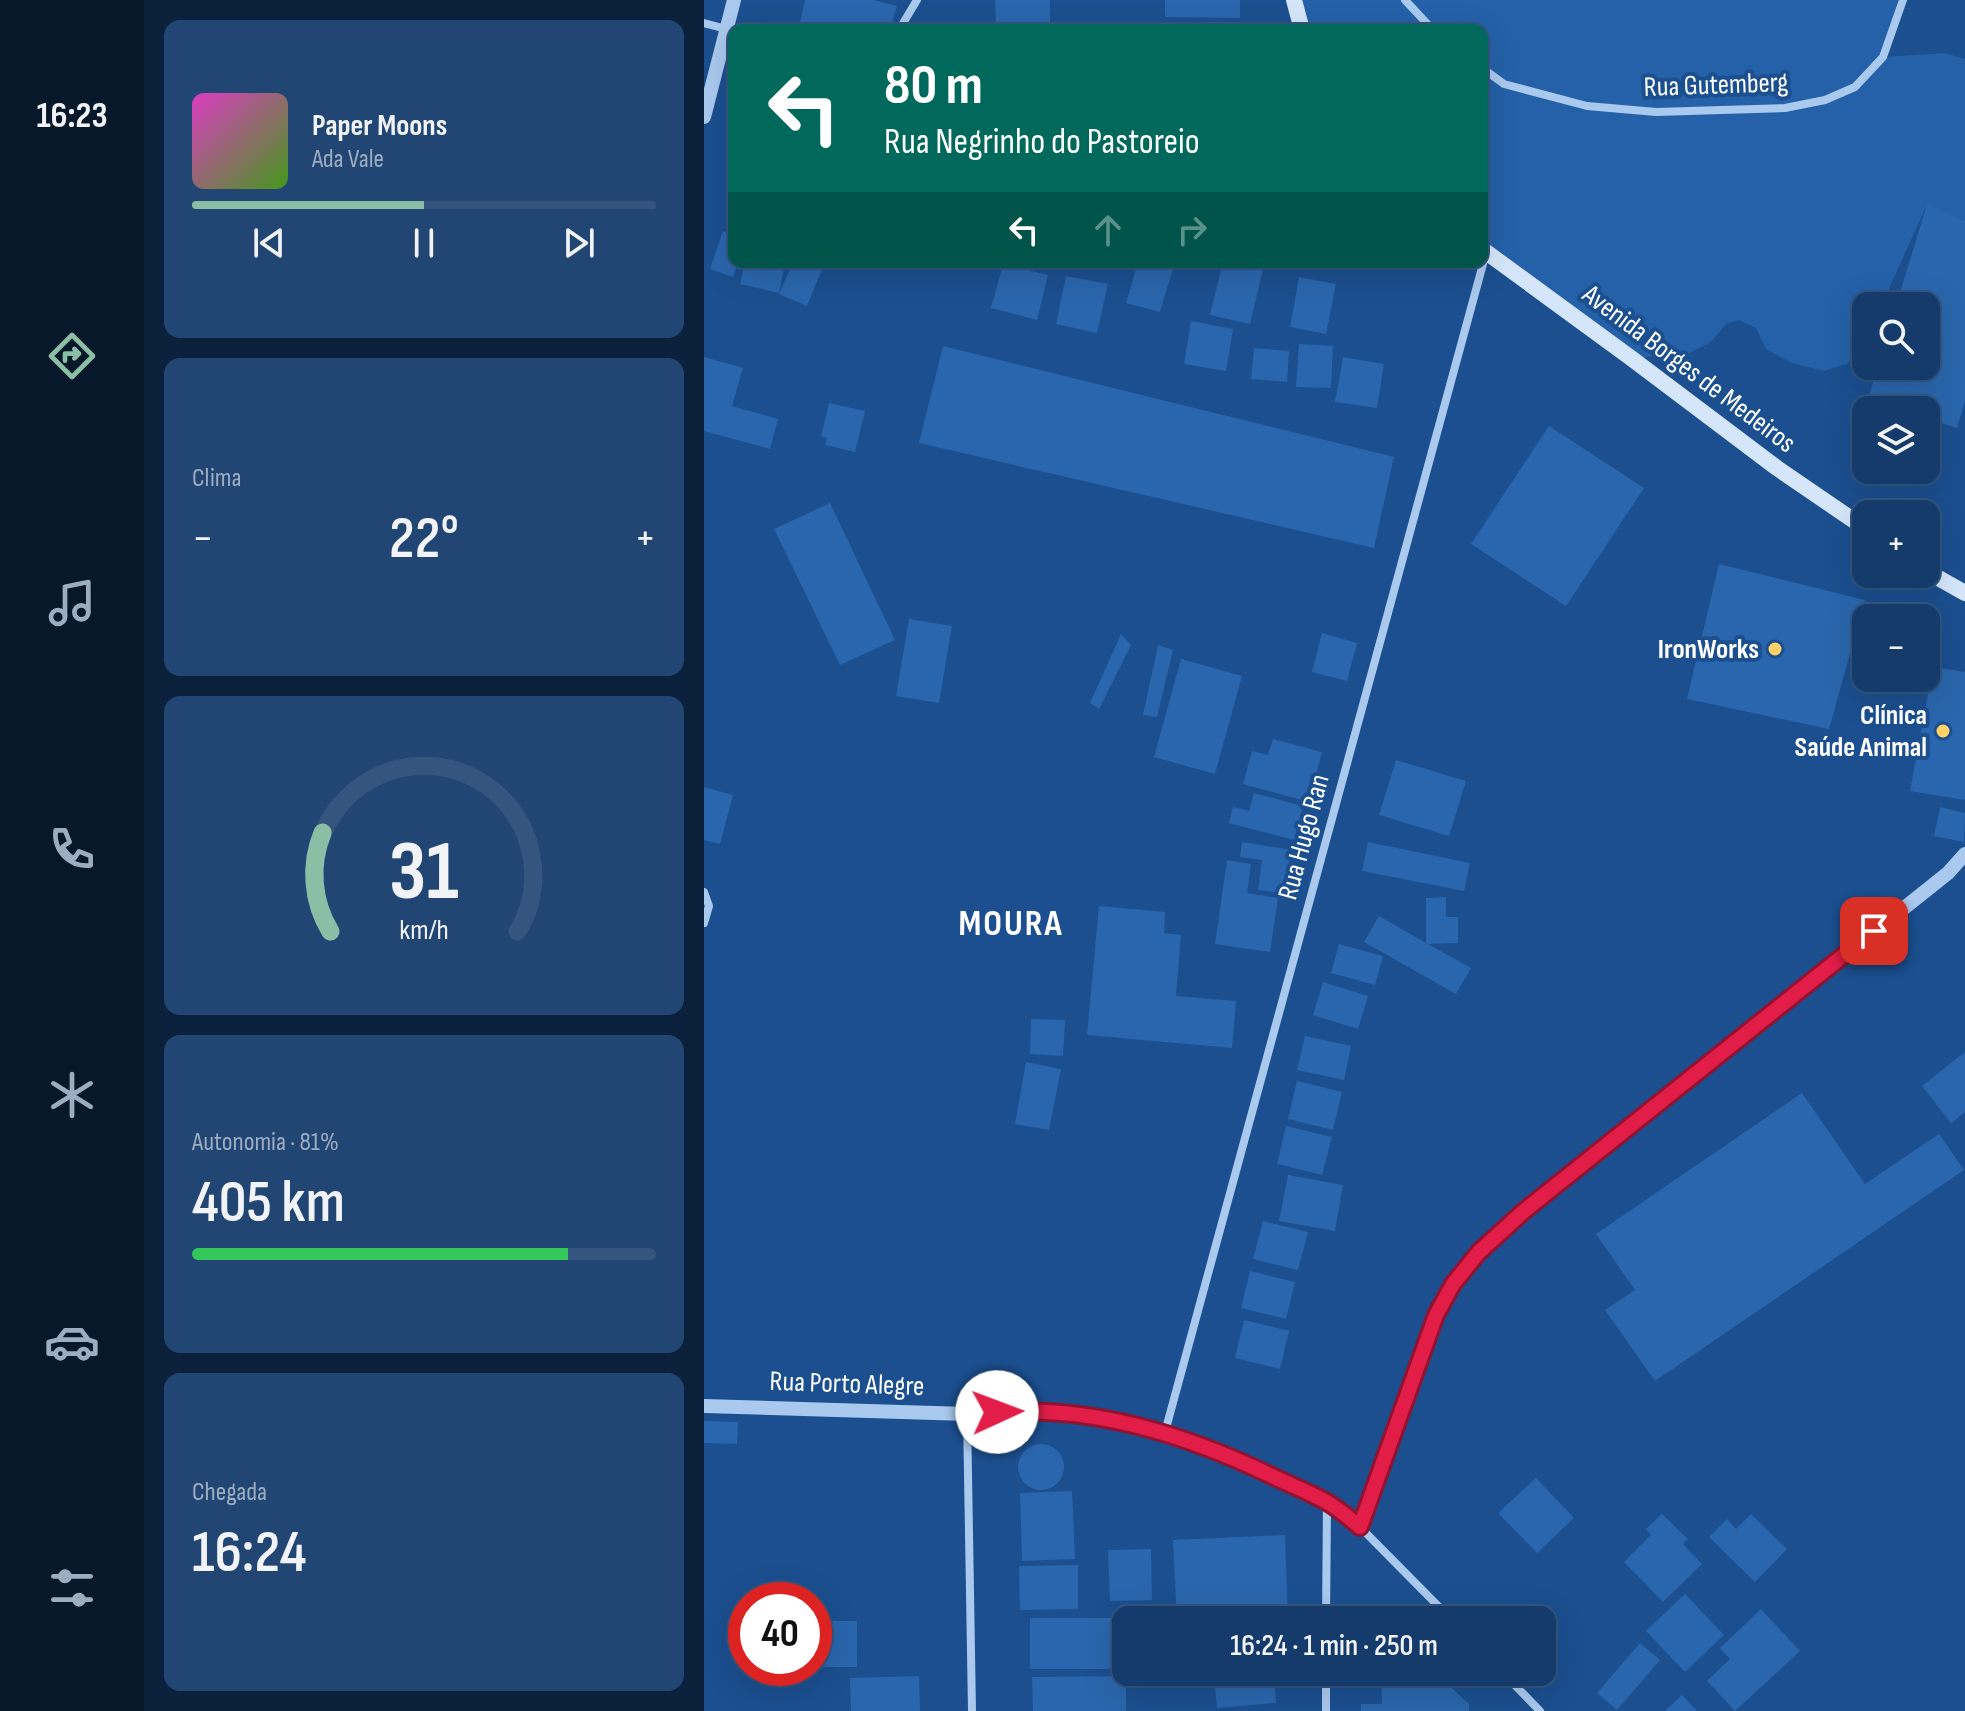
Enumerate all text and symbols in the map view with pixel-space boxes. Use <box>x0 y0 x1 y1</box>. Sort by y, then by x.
text: 80 m <box>884 53 983 120</box>
icon: left <box>752 56 856 160</box>
street label: Rua Gutemberg <box>1643 66 1789 104</box>
text: 16:23 <box>36 95 108 138</box>
text: Paper Moons <box>312 108 447 144</box>
text: Rua Negrinho do Pastoreio <box>884 121 1200 164</box>
text: Ada Vale <box>312 144 384 175</box>
icon: left <box>1002 208 1046 252</box>
icon: ahead <box>1086 208 1130 252</box>
icon: right <box>1170 208 1214 252</box>
icon: previous <box>247 221 291 265</box>
icon: pause <box>402 221 446 265</box>
icon: next <box>557 221 601 265</box>
street label: Avenida Borges de Medeiros <box>1575 277 1802 460</box>
map controls <box>1852 292 1940 692</box>
button: search <box>1852 292 1940 380</box>
icon: directions <box>44 328 100 384</box>
button: layers <box>1852 396 1940 484</box>
text: Clima <box>192 463 242 494</box>
button: + <box>1852 500 1940 588</box>
text: 22° <box>389 503 459 575</box>
text: − <box>192 512 214 565</box>
text: + <box>634 512 656 565</box>
icon: music <box>44 575 100 631</box>
button: − <box>1852 604 1940 692</box>
place label: IronWorks <box>1658 633 1759 666</box>
marker: IronWorks <box>1766 640 1784 658</box>
place label: Clínica Saúde Animal <box>1795 699 1927 764</box>
marker: Clínica Saúde Animal <box>1934 722 1952 740</box>
street label: Rua Hugo Ran <box>1271 771 1337 903</box>
icon: phone <box>44 821 100 877</box>
text: 31 <box>389 822 459 922</box>
pin <box>1840 897 1908 965</box>
district label: MOURA <box>958 903 1064 946</box>
icon: arrive <box>1852 909 1896 953</box>
text: km/h <box>399 913 449 948</box>
icon: climate <box>44 1067 100 1123</box>
text: Autonomia · 81% <box>192 1127 339 1158</box>
text: 405 km <box>192 1167 345 1239</box>
icon: car <box>44 1314 100 1370</box>
street label: Rua Porto Alegre <box>769 1365 925 1403</box>
position arrow <box>955 1370 1039 1454</box>
text: Chegada <box>192 1477 267 1508</box>
text: 16:24 <box>192 1517 307 1589</box>
icon: filters <box>44 1560 100 1616</box>
speed limit sign: 40 <box>728 1582 832 1686</box>
text: 16:24 · 1 min · 250 m <box>1230 1628 1438 1664</box>

